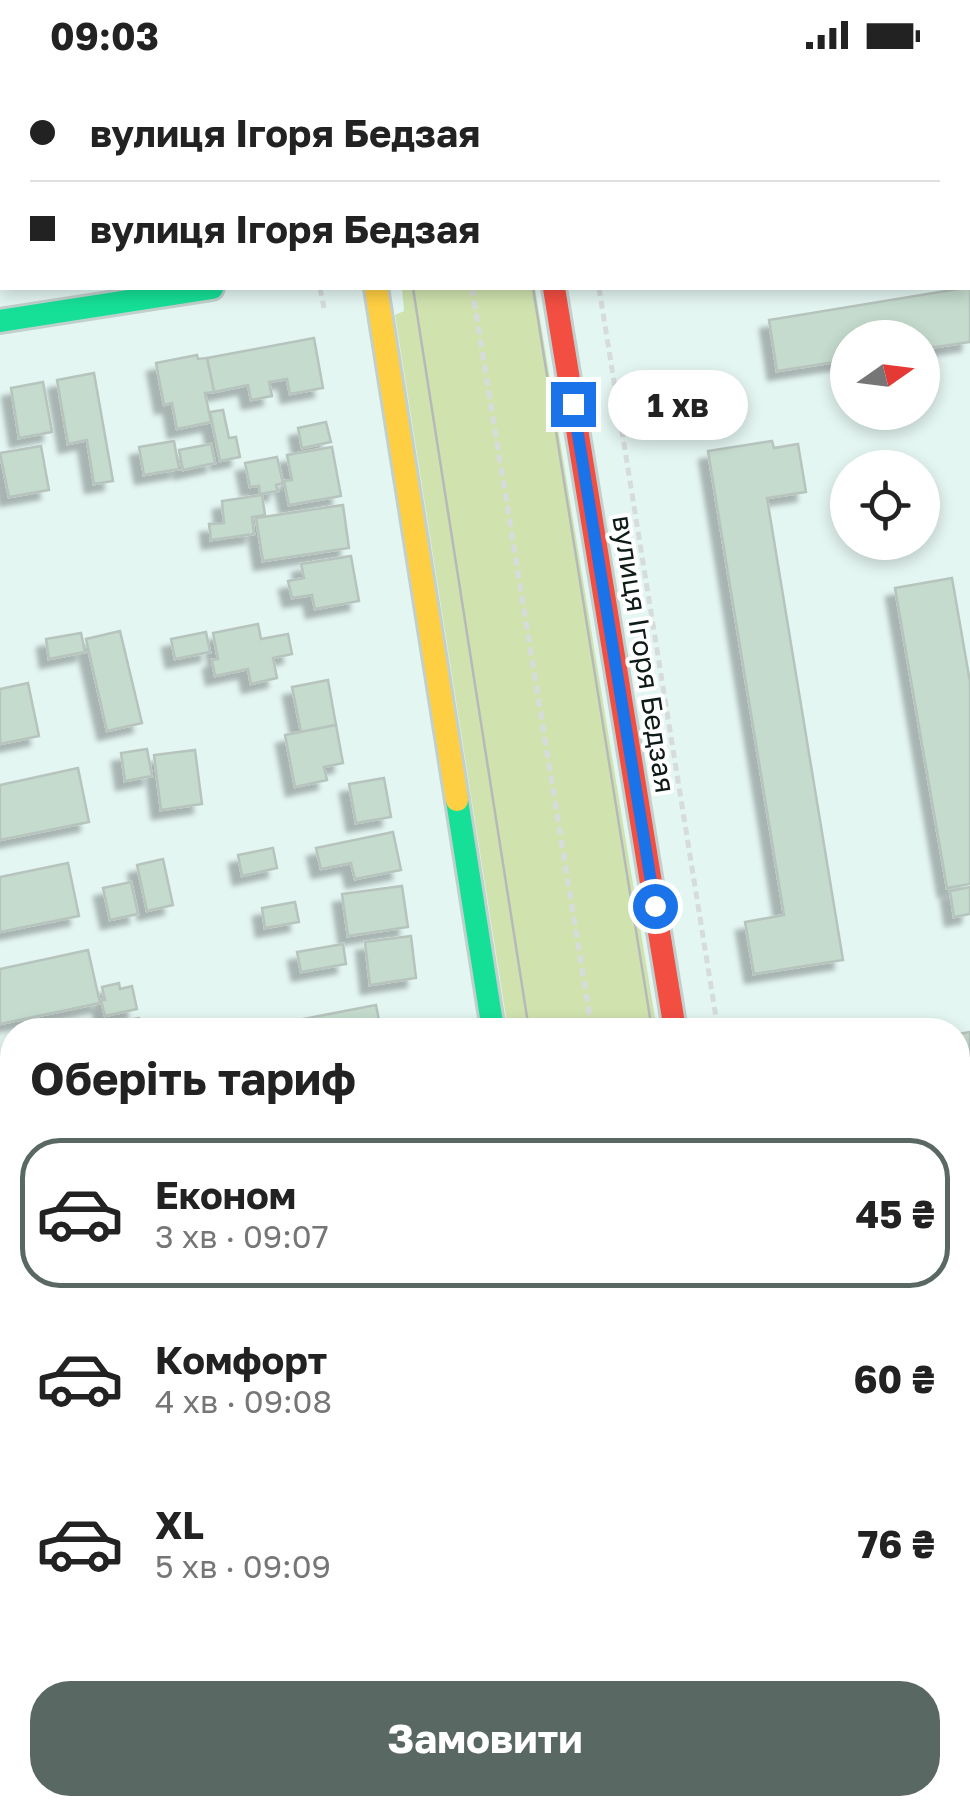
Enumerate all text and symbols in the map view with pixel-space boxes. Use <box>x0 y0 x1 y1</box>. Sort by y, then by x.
text: 09:03 <box>50 13 159 58</box>
text: вулиця Ігоря Бедзая <box>90 110 480 155</box>
text: вулиця Ігоря Бедзая <box>90 206 480 251</box>
north arrow <box>830 320 940 430</box>
map controls <box>830 320 940 560</box>
callout: 1 хв <box>608 369 748 439</box>
route end <box>551 382 596 427</box>
text: 1 хв <box>647 386 709 424</box>
button: locate <box>830 450 940 560</box>
street label: вулиця Ігоря Бедзая <box>606 513 683 795</box>
route start <box>633 884 678 929</box>
text: Оберіть тариф <box>30 1051 356 1105</box>
icon: car <box>35 1168 125 1258</box>
text: Економ <box>155 1172 296 1217</box>
text: 45 ₴ <box>855 1191 935 1236</box>
text: 3 хв · 09:07 <box>155 1217 329 1255</box>
icon: car <box>35 1333 125 1423</box>
text: Комфорт <box>155 1337 327 1382</box>
text: 60 ₴ <box>853 1356 935 1401</box>
text: 4 хв · 09:08 <box>155 1382 332 1420</box>
icon: car <box>35 1498 125 1588</box>
text: XL <box>155 1502 204 1547</box>
text: 76 ₴ <box>857 1521 935 1566</box>
text: 5 хв · 09:09 <box>155 1547 331 1585</box>
button: Замовити <box>30 1681 940 1796</box>

